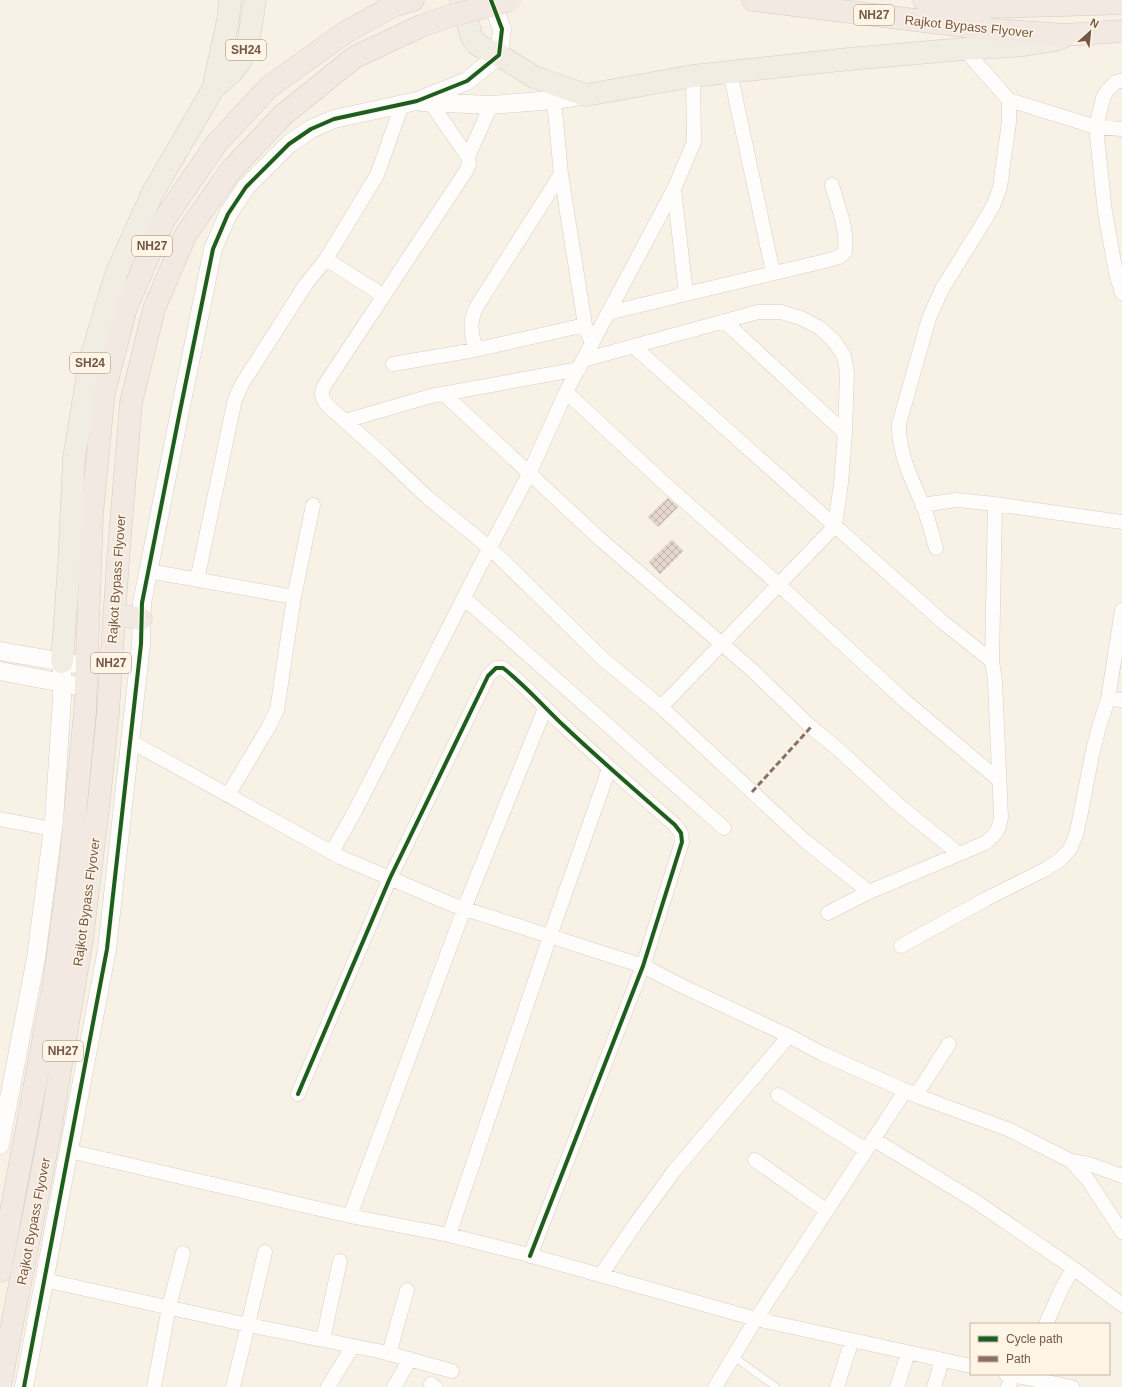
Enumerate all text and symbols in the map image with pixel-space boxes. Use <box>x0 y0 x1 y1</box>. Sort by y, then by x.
road number: NH27 <box>854 5 894 25</box>
street label: Rajkot Bypass Flyover <box>904 12 1035 41</box>
north arrow <box>1070 12 1110 52</box>
text: N <box>1088 16 1101 30</box>
road number: SH24 <box>226 40 266 60</box>
road number: NH27 <box>132 236 172 256</box>
road number: SH24 <box>70 353 110 373</box>
street label: Rajkot Bypass Flyover <box>105 513 129 644</box>
road number: NH27 <box>91 653 131 673</box>
street label: Rajkot Bypass Flyover <box>70 836 103 967</box>
road number: NH27 <box>43 1041 83 1061</box>
street label: Rajkot Bypass Flyover <box>14 1156 53 1286</box>
legend <box>970 1323 1110 1375</box>
text: Cycle path <box>1006 1332 1063 1346</box>
text: Path <box>1006 1352 1031 1366</box>

